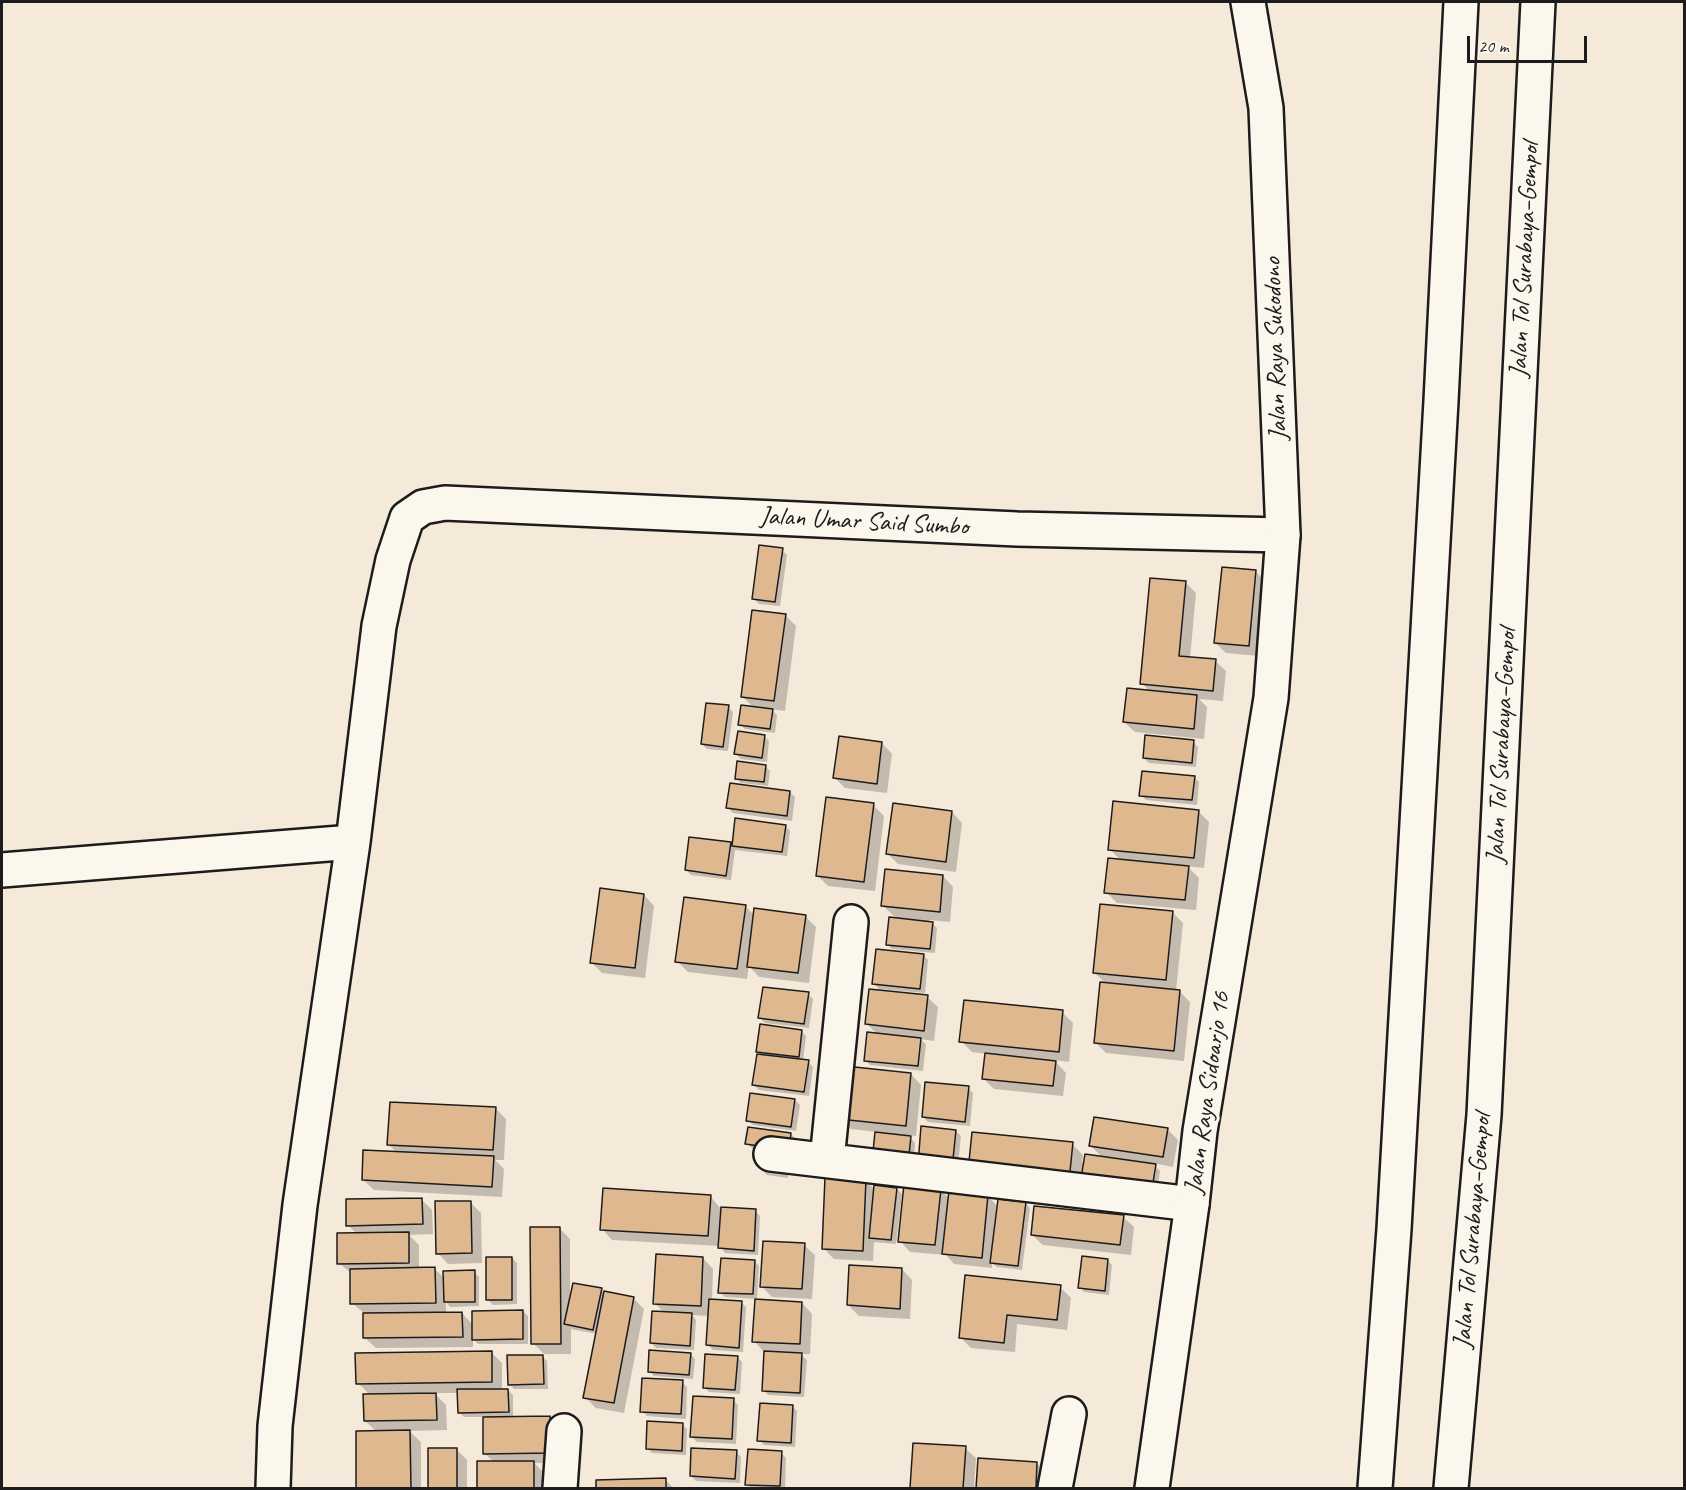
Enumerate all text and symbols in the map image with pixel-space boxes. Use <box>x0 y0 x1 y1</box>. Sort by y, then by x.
scale bar <box>1470 24 1590 62</box>
text: 20 m <box>1478 35 1509 57</box>
street label: Jalan Tol Surabaya–Gempol <box>1503 142 1547 378</box>
street label: Jalan Raya Sukodono <box>1257 257 1295 441</box>
street label: Jalan Umar Said Sumbo <box>759 501 969 543</box>
street label: Jalan Tol Surabaya–Gempol <box>1480 628 1524 864</box>
street label: Jalan Raya Sidoarjo 16 <box>1178 990 1238 1196</box>
street label: Jalan Tol Surabaya–Gempol <box>1447 1112 1499 1350</box>

